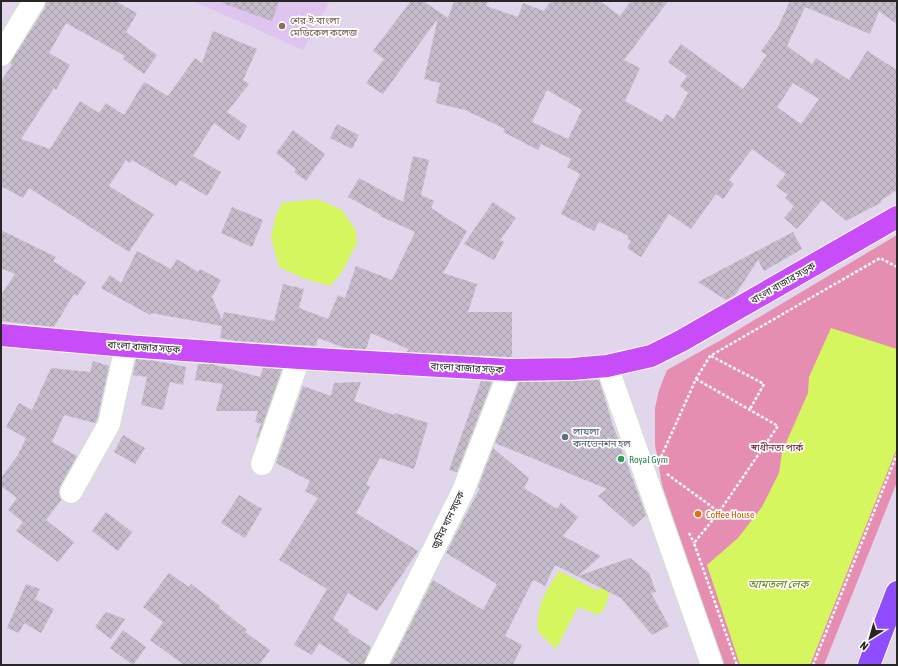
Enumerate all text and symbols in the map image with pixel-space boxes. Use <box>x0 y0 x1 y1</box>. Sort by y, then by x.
place label: শের-ই-বাংলা মেডিকেল কলেজ <box>290 15 358 38</box>
marker: শের-ই-বাংলা মেডিকেল কলেজ <box>277 21 287 31</box>
street label: বাংলা বাজার সড়ক <box>748 260 818 307</box>
street label: বাংলা বাজার সড়ক <box>106 339 182 355</box>
street label: বাংলা বাজার সড়ক <box>429 361 505 375</box>
place label: লায়লা কনভেনশন হল <box>572 426 631 449</box>
marker: লায়লা কনভেনশন হল <box>560 432 570 442</box>
park label: স্বাধীনতা পার্ক <box>750 442 804 453</box>
marker: Royal Gym <box>616 454 626 464</box>
place label: Royal Gym <box>629 454 668 465</box>
street label: জুমির খান সড়ক <box>429 489 467 552</box>
marker: Coffee House <box>693 509 703 519</box>
place label: Coffee House <box>706 509 755 520</box>
water label: আমতলা লেক <box>748 578 810 590</box>
north arrow <box>850 618 890 658</box>
text: N <box>858 639 870 653</box>

